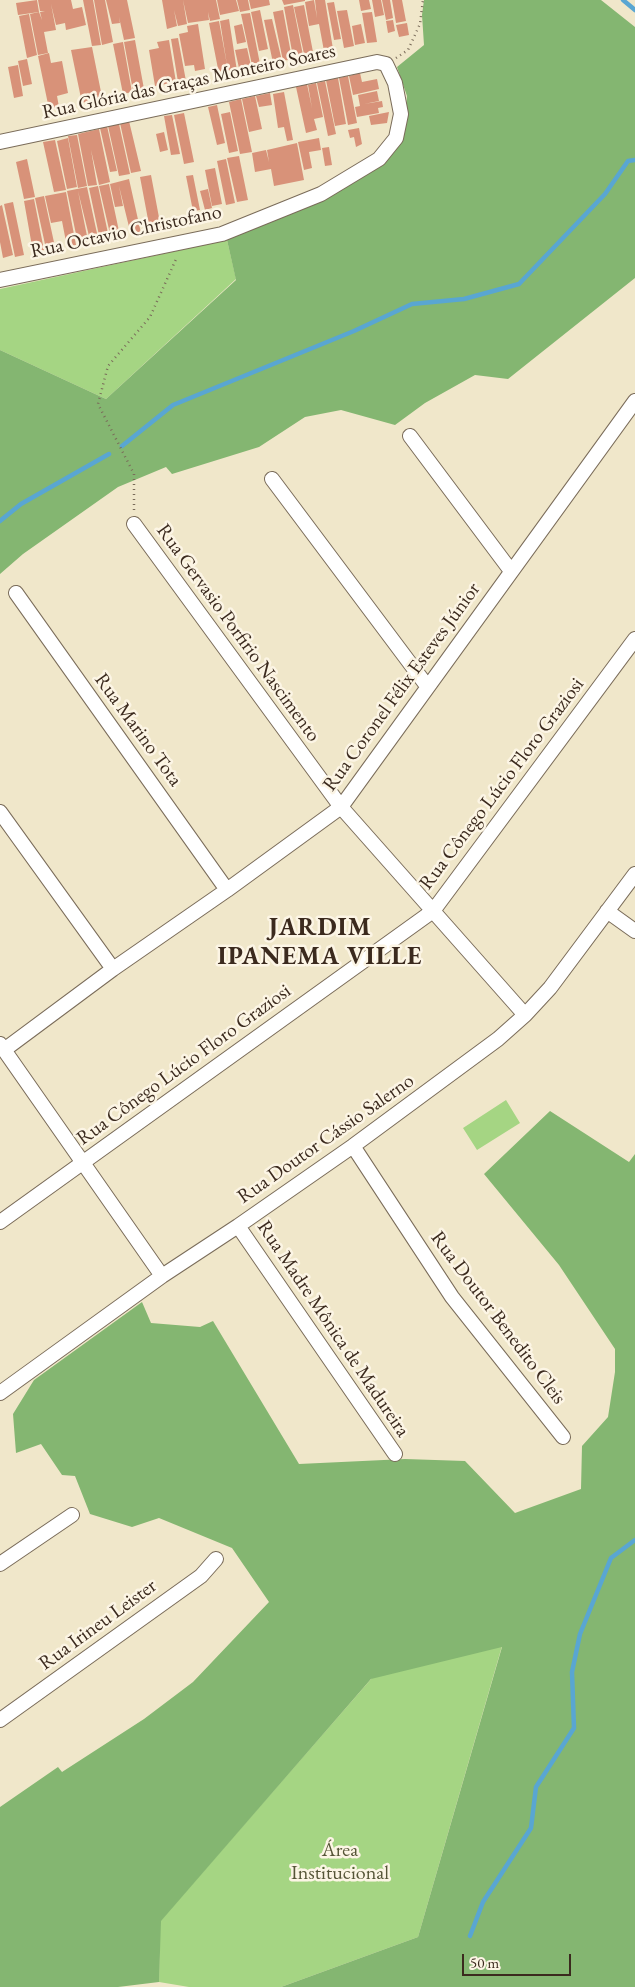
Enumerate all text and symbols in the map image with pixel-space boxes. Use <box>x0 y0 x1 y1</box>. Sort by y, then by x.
street label: Rua Glória das Graças Monteiro Soares <box>40 39 338 125</box>
street label: Rua Octavio Christofano <box>28 200 224 264</box>
street label: Rua Gervasio Porfirio Nascimento <box>151 519 325 747</box>
street label: Rua Coronel Félix Esteves Júnior <box>318 578 486 796</box>
street label: Rua Marino Tota <box>89 669 187 791</box>
street label: Rua Cônego Lúcio Floro Graziosi <box>414 673 590 895</box>
district label: JARDIM IPANEMA VILLE <box>216 913 424 972</box>
street label: Rua Cônego Lúcio Floro Graziosi <box>72 979 296 1151</box>
street label: Rua Doutor Cássio Salerno <box>233 1069 419 1209</box>
street label: Rua Madre Mônica de Madureira <box>251 1216 415 1442</box>
street label: Rua Doutor Benedito Cleis <box>425 1227 571 1409</box>
street label: Rua Irineu Leister <box>34 1574 162 1676</box>
park label: Área Institucional <box>291 1839 389 1886</box>
scale bar <box>465 1944 574 1976</box>
text: 50 m <box>470 1953 499 1972</box>

